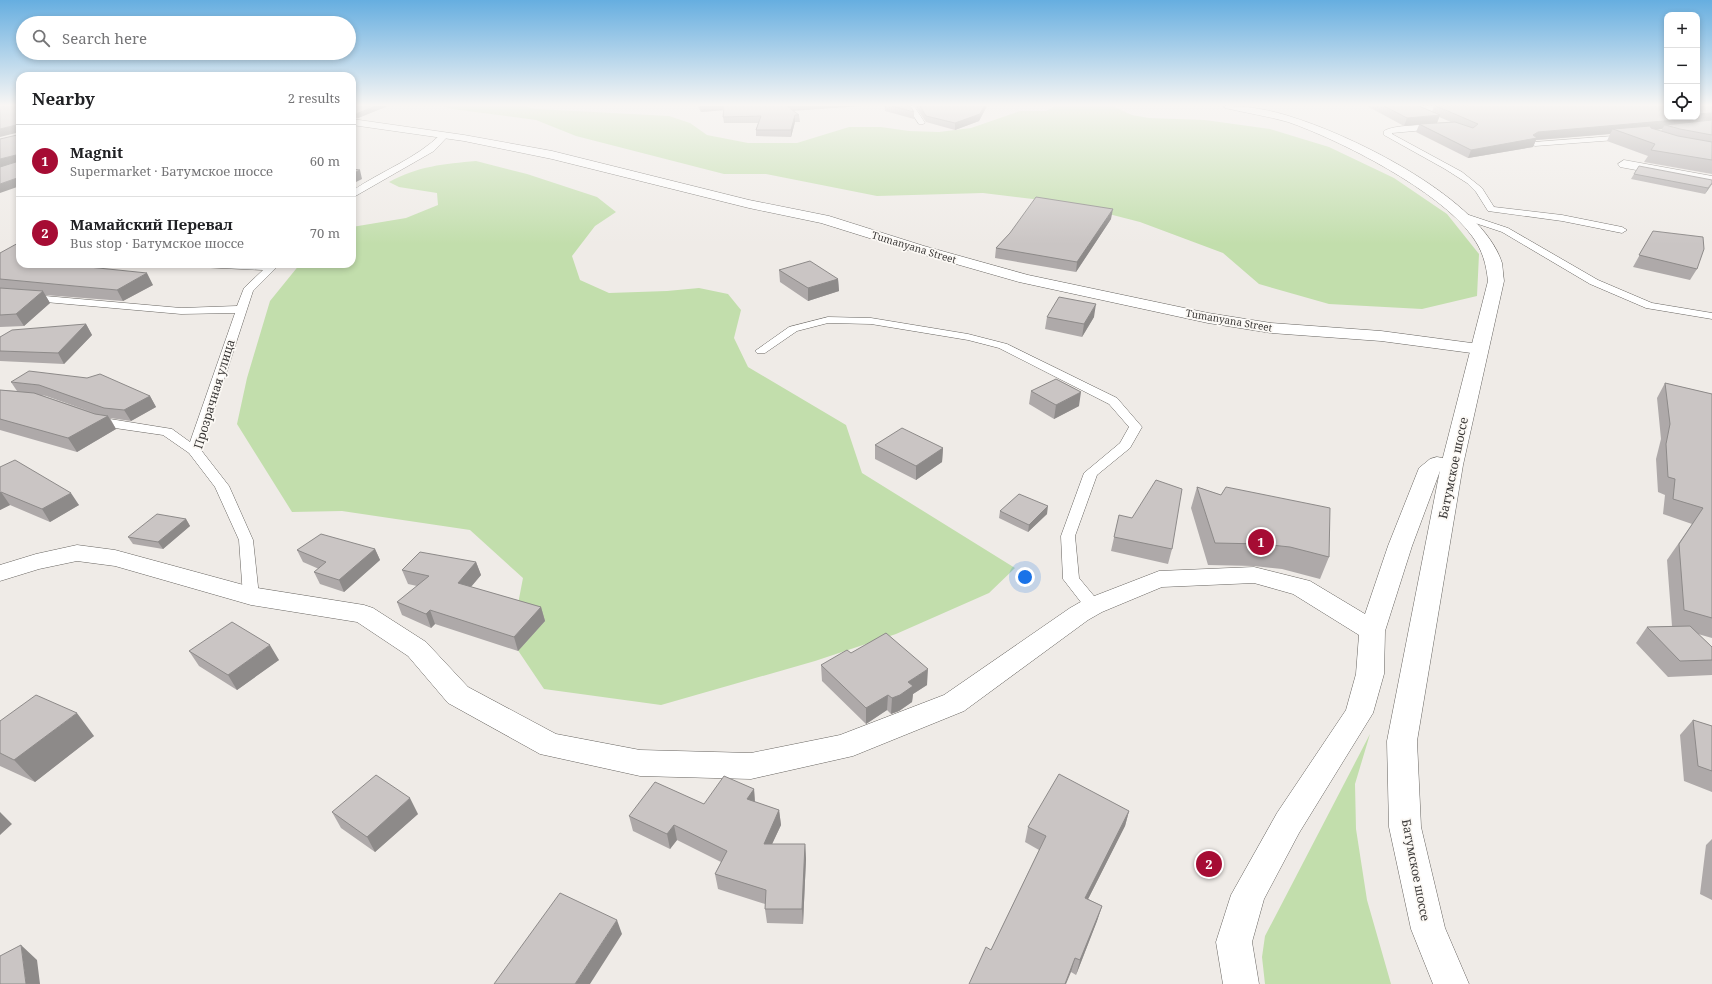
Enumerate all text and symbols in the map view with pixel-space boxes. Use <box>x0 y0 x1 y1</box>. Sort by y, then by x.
map controls <box>1664 12 1700 120</box>
button: + <box>1664 12 1700 48</box>
search box <box>16 16 356 60</box>
icon: search <box>30 27 52 49</box>
text: Search here <box>62 28 147 48</box>
button: − <box>1664 48 1700 84</box>
button: locate <box>1664 84 1700 120</box>
text: Nearby <box>32 87 95 110</box>
text: 2 results <box>288 89 340 107</box>
text: Magnit <box>70 142 123 162</box>
text: 1 <box>41 152 49 170</box>
text: 60 m <box>310 152 340 170</box>
text: Supermarket · Батумское шоссе <box>70 162 273 180</box>
text: Мамайский Перевал <box>70 214 233 234</box>
text: 2 <box>41 224 49 242</box>
text: 70 m <box>310 224 340 242</box>
street label: Tumanyana Street <box>870 227 958 267</box>
text: Bus stop · Батумское шоссе <box>70 234 244 252</box>
street label: Tumanyana Street <box>1185 305 1274 335</box>
street label: Прозрачная улица <box>189 337 239 451</box>
street label: Батумское шоссе <box>1434 416 1472 520</box>
pin: 1 <box>1248 527 1274 557</box>
your location <box>1015 567 1035 587</box>
street label: Батумское шоссе <box>1398 818 1434 922</box>
pin: 2 <box>1196 849 1222 879</box>

